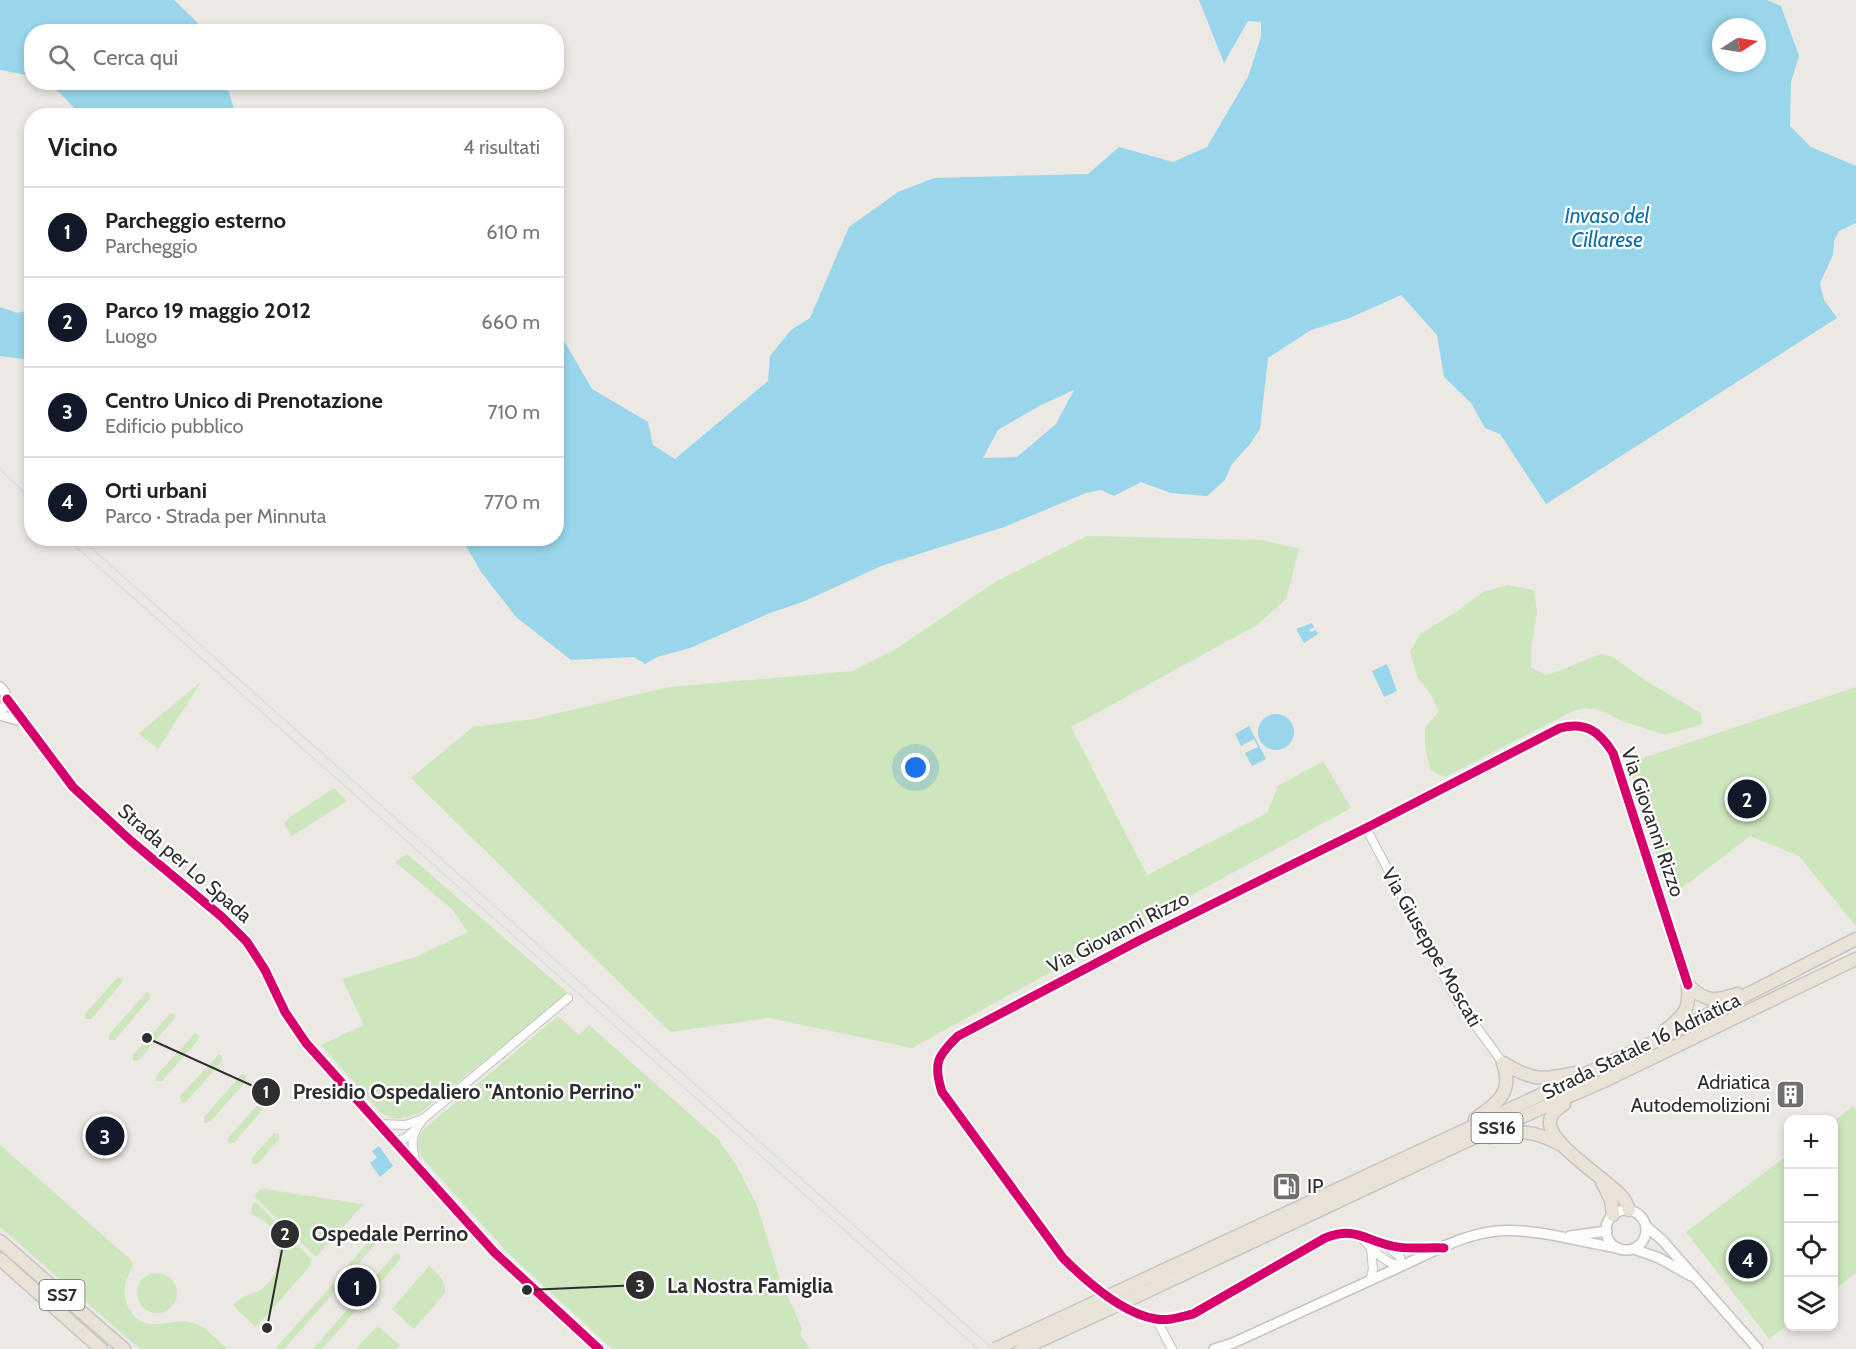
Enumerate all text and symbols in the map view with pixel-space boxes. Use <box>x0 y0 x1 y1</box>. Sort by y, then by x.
north arrow <box>1712 18 1766 72</box>
search box <box>24 24 564 90</box>
icon: search <box>45 41 78 74</box>
text: Cerca qui <box>93 44 178 71</box>
text: Vicino <box>48 131 117 163</box>
text: 4 risultati <box>463 135 540 159</box>
water label: Invaso del Cillarese <box>1565 203 1650 252</box>
text: Parcheggio esterno <box>105 207 286 234</box>
text: 1 <box>64 220 71 244</box>
text: 610 m <box>486 220 540 244</box>
text: Parcheggio <box>105 234 198 258</box>
text: Parco 19 maggio 2012 <box>105 297 311 324</box>
text: 2 <box>62 310 73 334</box>
text: 660 m <box>481 310 540 334</box>
text: Luogo <box>105 324 157 348</box>
text: Centro Unico di Prenotazione <box>105 387 383 414</box>
text: 3 <box>62 400 73 424</box>
text: 710 m <box>487 400 540 424</box>
text: Edificio pubblico <box>105 414 244 438</box>
text: Orti urbani <box>105 477 207 504</box>
text: 4 <box>61 490 74 514</box>
text: 770 m <box>484 490 540 514</box>
text: Parco · Strada per Minnuta <box>105 504 326 528</box>
street label: Via Giovanni Rizzo <box>1616 744 1690 900</box>
your location <box>901 753 930 782</box>
pin: 2 <box>1728 776 1766 822</box>
street label: Strada per Lo Spada <box>113 798 257 928</box>
street label: Via Giuseppe Moscati <box>1377 863 1487 1031</box>
street label: Via Giovanni Rizzo <box>1043 886 1193 978</box>
street label: Strada Statale 16 Adriatica <box>1538 987 1744 1104</box>
place label: Adriatica Autodemolizioni <box>1631 1070 1770 1117</box>
callout: Presidio Ospedaliero "Antonio Perrino" <box>251 1072 653 1111</box>
building icon: Adriatica Autodemolizioni <box>1775 1078 1807 1110</box>
text: Presidio Ospedaliero "Antonio Perrino" <box>293 1079 641 1104</box>
text: 1 <box>263 1081 269 1103</box>
road number: SS16 <box>1472 1113 1522 1143</box>
pin: 3 <box>86 1114 124 1158</box>
map controls <box>1784 1115 1838 1331</box>
button: + <box>1784 1115 1838 1169</box>
button: − <box>1784 1169 1838 1223</box>
fuel station icon: IP <box>1270 1170 1302 1202</box>
place label: IP <box>1307 1174 1324 1198</box>
callout: Ospedale Perrino <box>270 1214 480 1253</box>
text: Ospedale Perrino <box>312 1221 468 1246</box>
text: 2 <box>280 1223 290 1245</box>
button: locate <box>1784 1223 1838 1277</box>
pin: 4 <box>1728 1236 1768 1282</box>
pin: 1 <box>338 1264 376 1310</box>
callout: La Nostra Famiglia <box>625 1266 845 1305</box>
text: La Nostra Famiglia <box>667 1273 833 1298</box>
text: 3 <box>635 1275 645 1297</box>
button: layers <box>1784 1277 1838 1331</box>
road number: SS7 <box>40 1280 84 1310</box>

